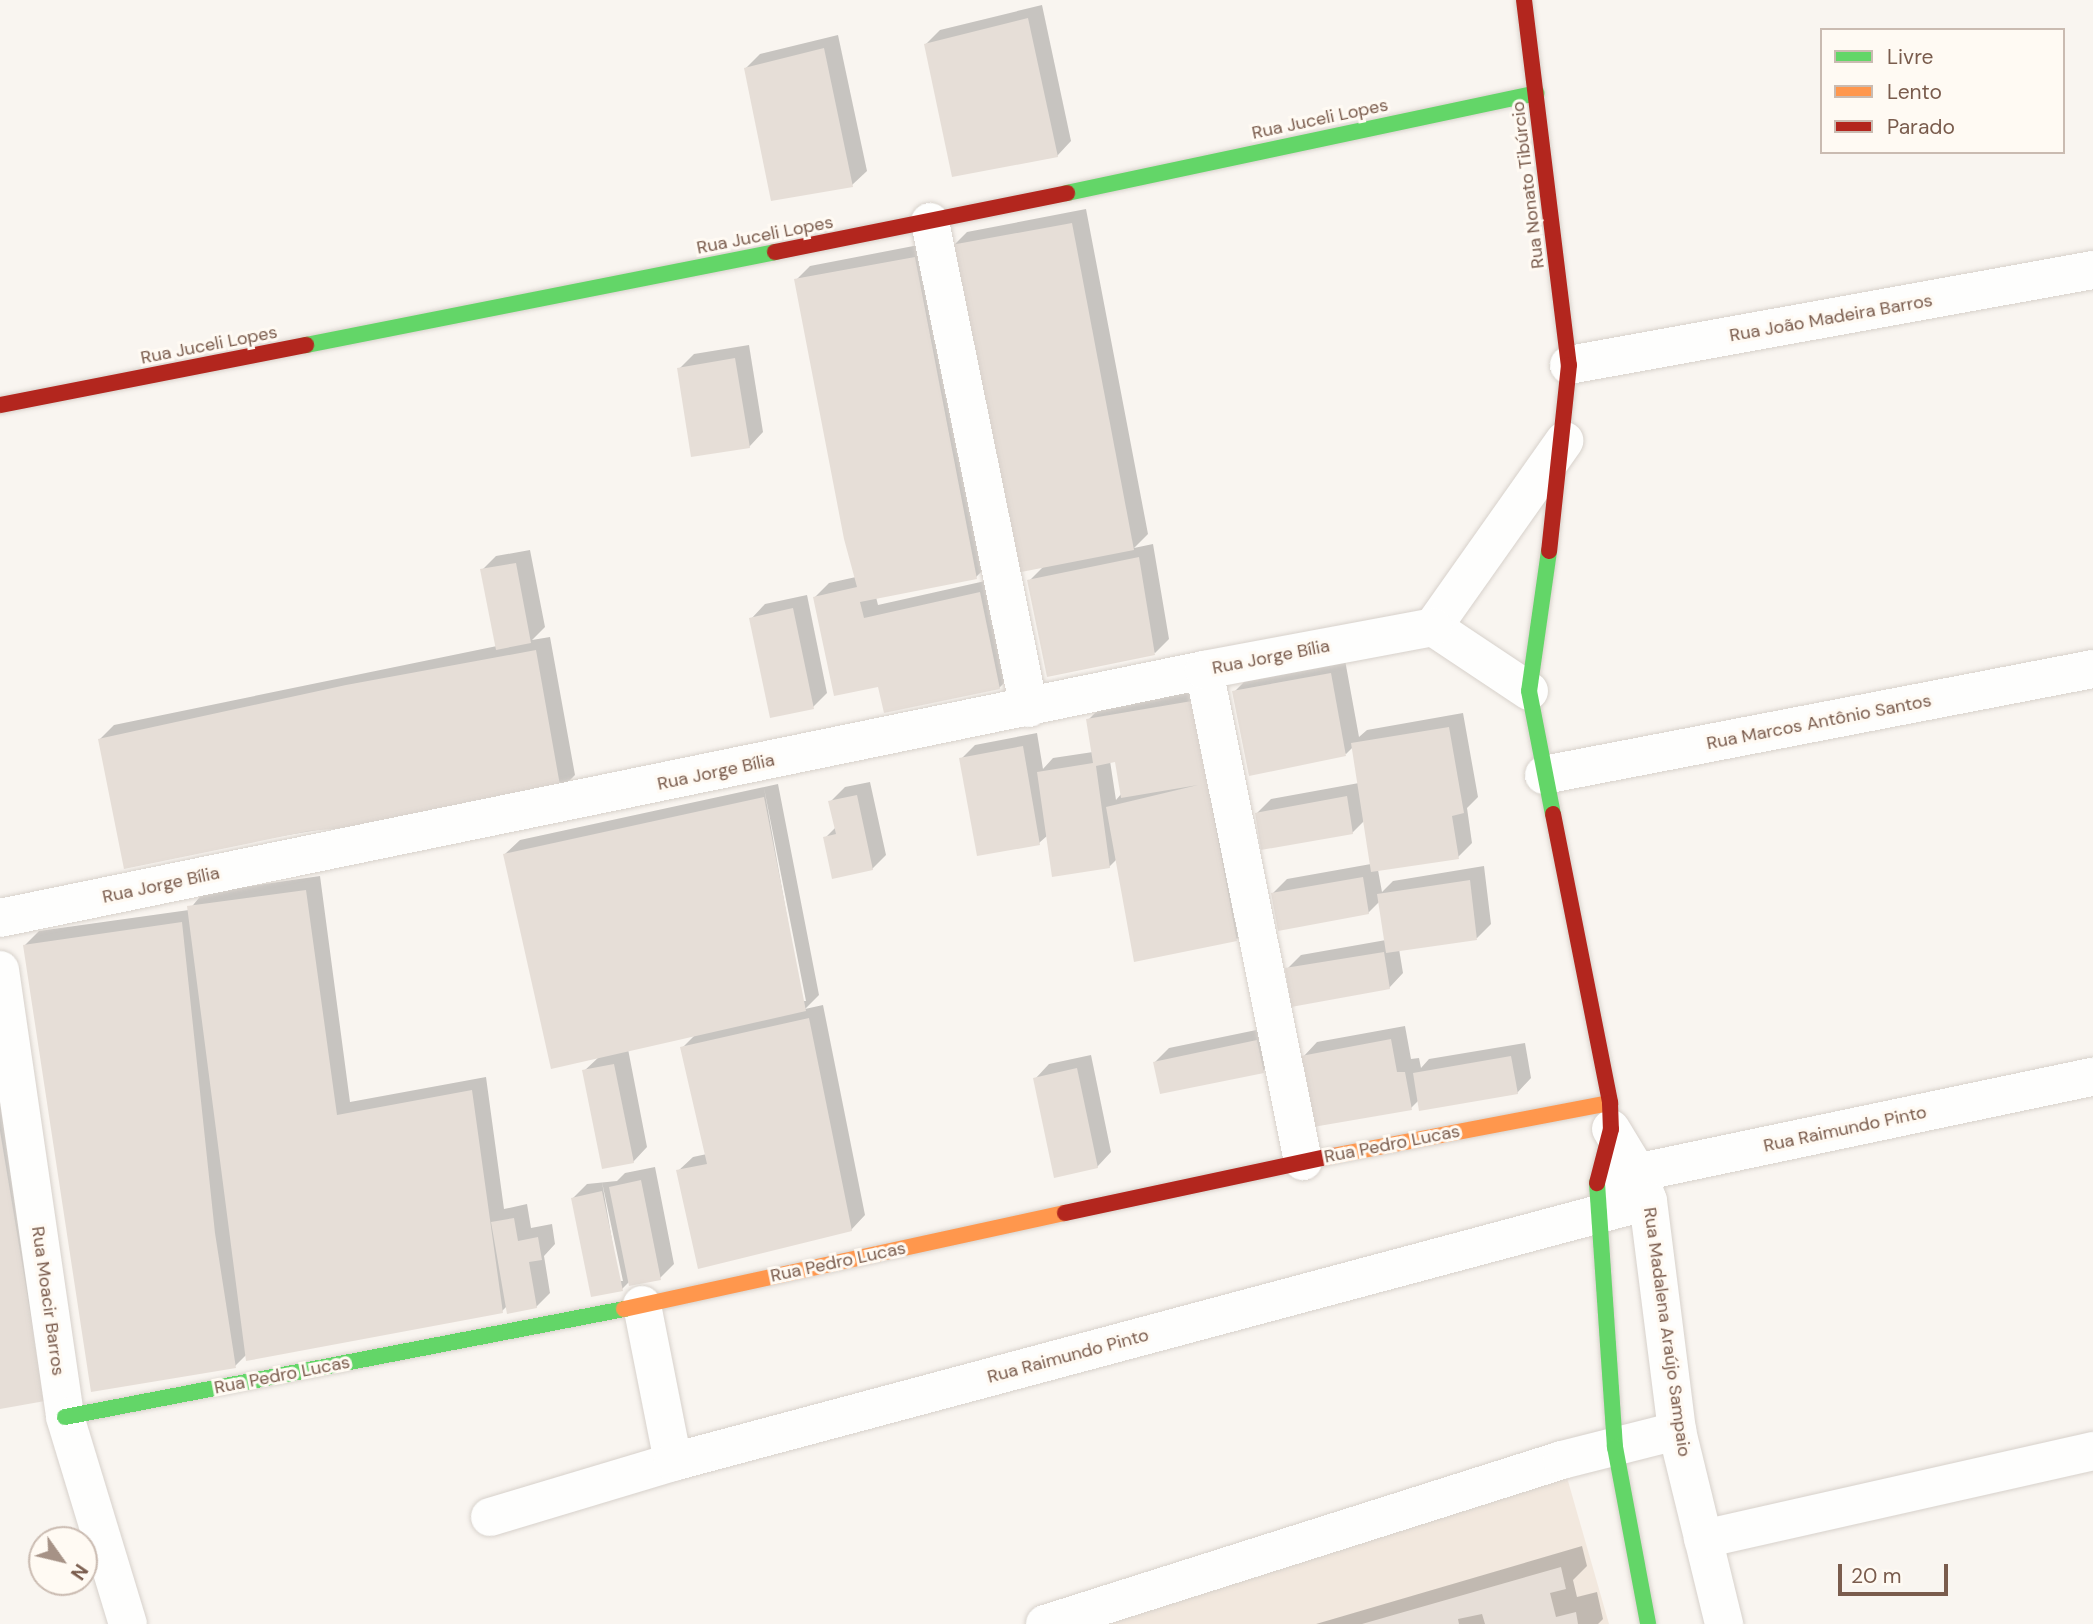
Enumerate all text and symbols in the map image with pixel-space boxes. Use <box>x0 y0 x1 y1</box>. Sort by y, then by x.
legend <box>1820 28 2065 154</box>
text: Livre <box>1887 43 1933 71</box>
text: Lento <box>1887 78 1942 106</box>
street label: Rua Juceli Lopes <box>1250 94 1390 144</box>
street label: Rua Nonato Tibúrcio <box>1507 100 1549 270</box>
text: Parado <box>1887 113 1955 141</box>
street label: Rua Juceli Lopes <box>695 211 835 259</box>
street label: Rua João Madeira Barros <box>1728 289 1934 347</box>
street label: Rua Juceli Lopes <box>139 321 279 369</box>
street label: Rua Jorge Bília <box>1210 635 1332 679</box>
street label: Rua Marcos Antônio Santos <box>1705 690 1933 754</box>
street label: Rua Jorge Bília <box>655 749 777 795</box>
street label: Rua Jorge Bília <box>100 862 222 908</box>
street label: Rua Raimundo Pinto <box>1761 1101 1929 1157</box>
street label: Rua Pedro Lucas <box>1322 1120 1462 1168</box>
street label: Rua Madalena Araújo Sampaio <box>1639 1206 1695 1458</box>
street label: Rua Moacir Barros <box>27 1225 69 1377</box>
street label: Rua Pedro Lucas <box>768 1237 908 1287</box>
street label: Rua Raimundo Pinto <box>985 1324 1151 1388</box>
street label: Rua Pedro Lucas <box>212 1351 352 1399</box>
north arrow <box>28 1526 98 1596</box>
scale bar <box>1841 1550 1951 1594</box>
text: N <box>65 1559 93 1585</box>
text: 20 m <box>1851 1562 1902 1590</box>

